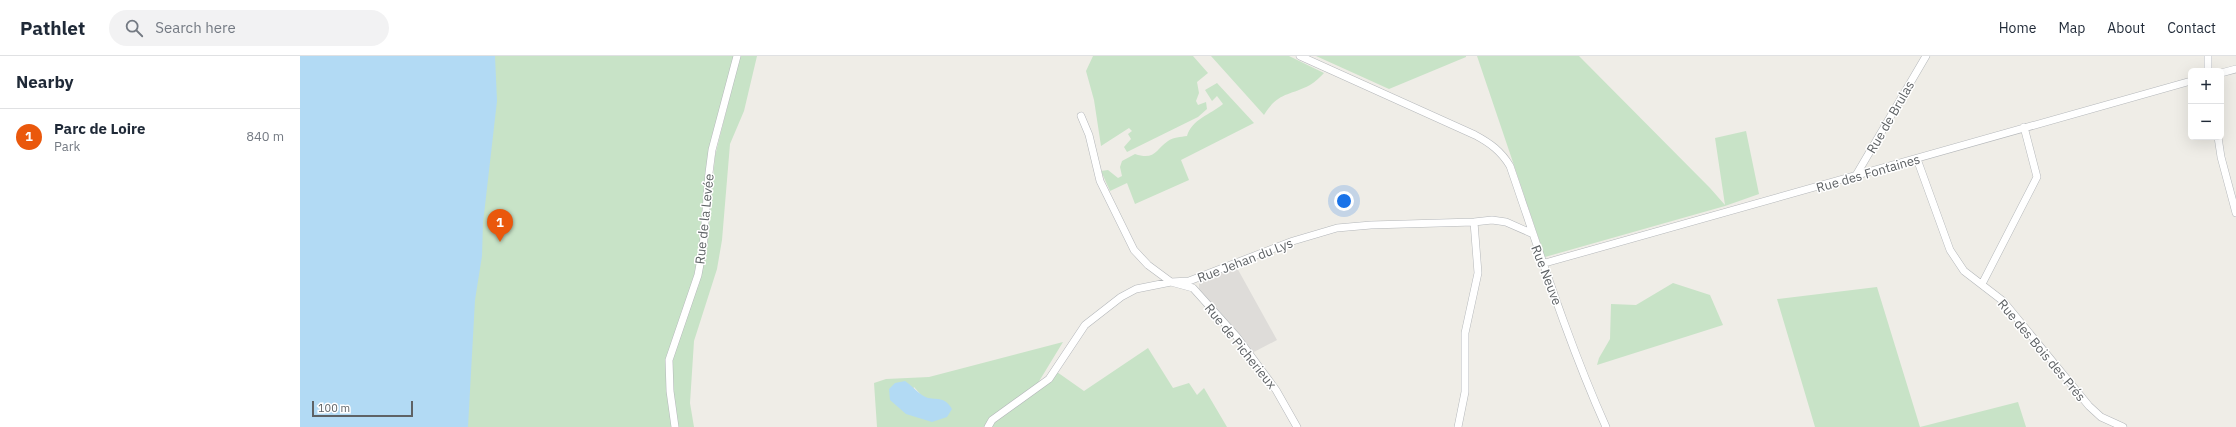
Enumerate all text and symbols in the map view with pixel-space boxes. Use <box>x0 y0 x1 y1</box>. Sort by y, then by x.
search box <box>109 10 389 46</box>
text: Pathlet <box>20 16 85 40</box>
icon: search <box>123 17 145 39</box>
text: Search here <box>155 18 236 37</box>
text: Home <box>1999 19 2036 37</box>
text: Map <box>2058 19 2085 37</box>
text: About <box>2107 19 2145 37</box>
text: Contact <box>2167 19 2216 37</box>
map controls <box>2188 68 2224 140</box>
button: + <box>2188 68 2224 104</box>
text: Nearby <box>16 71 74 93</box>
street label: Rue de Brulas <box>1863 78 1918 157</box>
button: − <box>2188 104 2224 140</box>
text: Parc de Loire <box>54 119 146 138</box>
text: 1 <box>25 128 33 145</box>
text: 840 m <box>246 128 284 145</box>
text: Park <box>54 138 80 155</box>
street label: Rue des Fontaines <box>1814 151 1922 196</box>
street label: Rue de la Levée <box>691 173 718 265</box>
your location <box>1334 191 1354 211</box>
pin: 1 <box>487 209 513 242</box>
street label: Rue Jehan du Lys <box>1195 234 1295 287</box>
street label: Rue Neuve <box>1527 243 1566 308</box>
street label: Rue des Bois des Prés <box>1994 296 2089 405</box>
street label: Rue de Picherieux <box>1201 300 1281 393</box>
scale bar <box>312 399 413 418</box>
text: 100 m <box>318 401 350 415</box>

